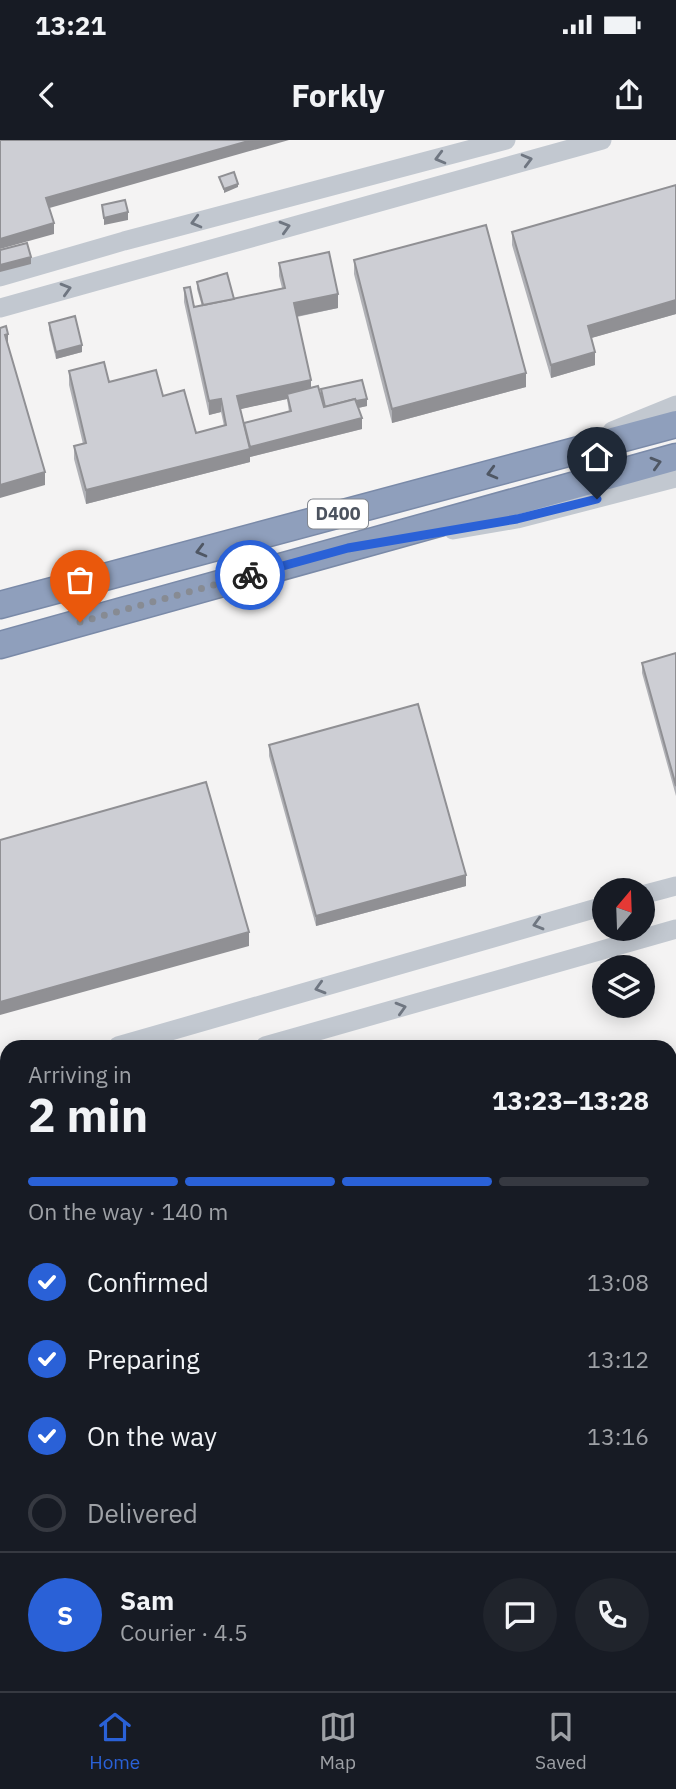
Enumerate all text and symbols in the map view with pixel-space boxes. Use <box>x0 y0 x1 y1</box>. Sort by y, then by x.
text: 13:21 <box>35 8 106 42</box>
text: Forkly <box>291 74 385 116</box>
icon: back <box>28 76 66 114</box>
icon: share <box>610 76 648 114</box>
one-way arrow <box>434 150 446 164</box>
one-way arrow <box>521 154 533 168</box>
one-way arrow <box>190 214 202 228</box>
one-way arrow <box>278 221 290 236</box>
one-way arrow <box>59 283 71 298</box>
pin <box>567 427 627 499</box>
icon: home <box>578 438 616 476</box>
one-way arrow <box>650 456 662 471</box>
one-way arrow <box>486 465 498 479</box>
road number: D400 <box>308 500 368 528</box>
courier <box>215 540 285 610</box>
one-way arrow <box>195 543 207 557</box>
pin <box>50 550 110 622</box>
icon: bike <box>231 556 269 594</box>
icon: bag <box>61 561 99 599</box>
north arrow <box>592 878 654 942</box>
map controls <box>592 878 655 1018</box>
one-way arrow <box>532 916 544 930</box>
button: layers <box>592 955 655 1018</box>
one-way arrow <box>314 979 326 994</box>
one-way arrow <box>395 1001 407 1016</box>
text: Arriving in <box>28 1059 132 1089</box>
text: 13:23–13:28 <box>492 1083 649 1117</box>
text: 2 min <box>28 1085 148 1145</box>
text: On the way · 140 m <box>28 1196 228 1226</box>
icon: check <box>28 1263 66 1301</box>
text: Confirmed <box>87 1265 209 1299</box>
text: 13:08 <box>587 1267 649 1297</box>
icon: check <box>28 1340 66 1378</box>
text: Preparing <box>87 1342 200 1376</box>
text: 13:12 <box>587 1344 649 1374</box>
icon: check <box>28 1417 66 1455</box>
text: On the way <box>87 1419 217 1453</box>
text: 13:16 <box>587 1421 649 1451</box>
text: Delivered <box>87 1496 198 1530</box>
button: chat <box>483 1578 557 1652</box>
button: phone <box>575 1578 649 1652</box>
text: Sam <box>120 1583 174 1617</box>
text: S <box>57 1598 73 1632</box>
text: Courier · 4.5 <box>120 1617 248 1647</box>
tab: Home <box>89 1708 140 1774</box>
tab: Map <box>319 1708 357 1774</box>
tab: Saved <box>535 1708 587 1774</box>

